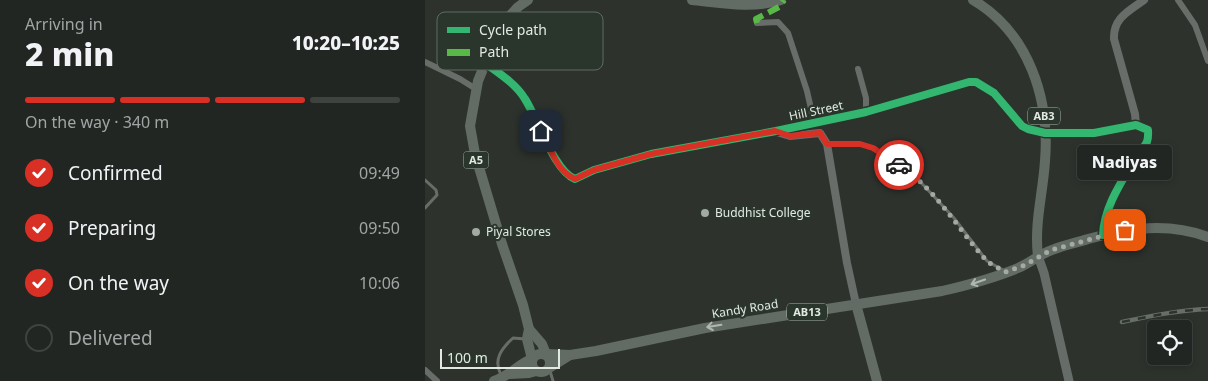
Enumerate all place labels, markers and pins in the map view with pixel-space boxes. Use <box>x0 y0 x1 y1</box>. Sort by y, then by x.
pin <box>520 110 562 152</box>
callout: Nadiyas <box>1077 145 1173 180</box>
place label: Buddhist College <box>715 204 811 221</box>
marker: Buddhist College <box>699 207 711 219</box>
pin <box>1104 209 1146 251</box>
place label: Piyal Stores <box>486 223 551 240</box>
marker: Piyal Stores <box>470 226 482 238</box>

